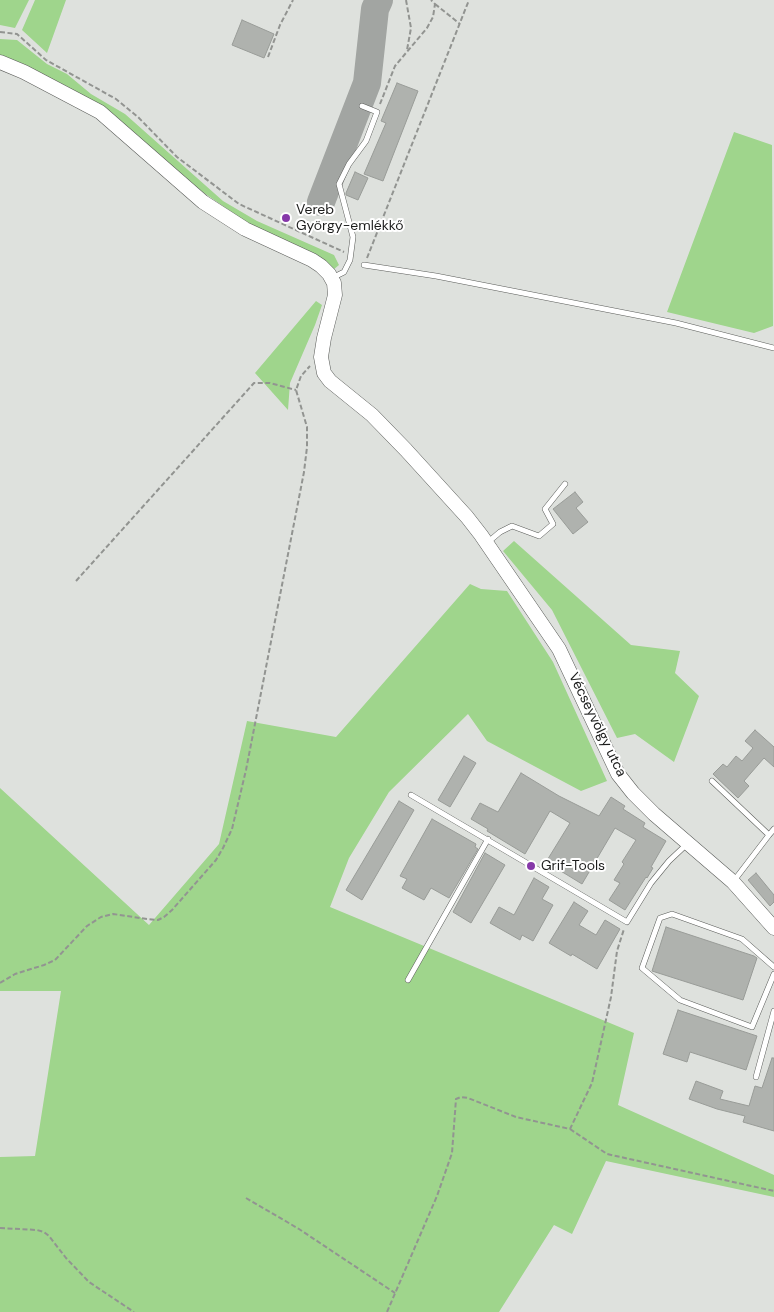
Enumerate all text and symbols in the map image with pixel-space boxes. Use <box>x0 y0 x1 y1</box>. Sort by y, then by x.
place label: Vereb György-emlékkő <box>296 202 404 234</box>
marker: Vereb György-emlékkő <box>280 212 292 224</box>
street label: Vécseyvölgy utca <box>565 670 629 780</box>
place label: Grif-Tools <box>541 858 605 874</box>
marker: Grif-Tools <box>525 860 537 872</box>

